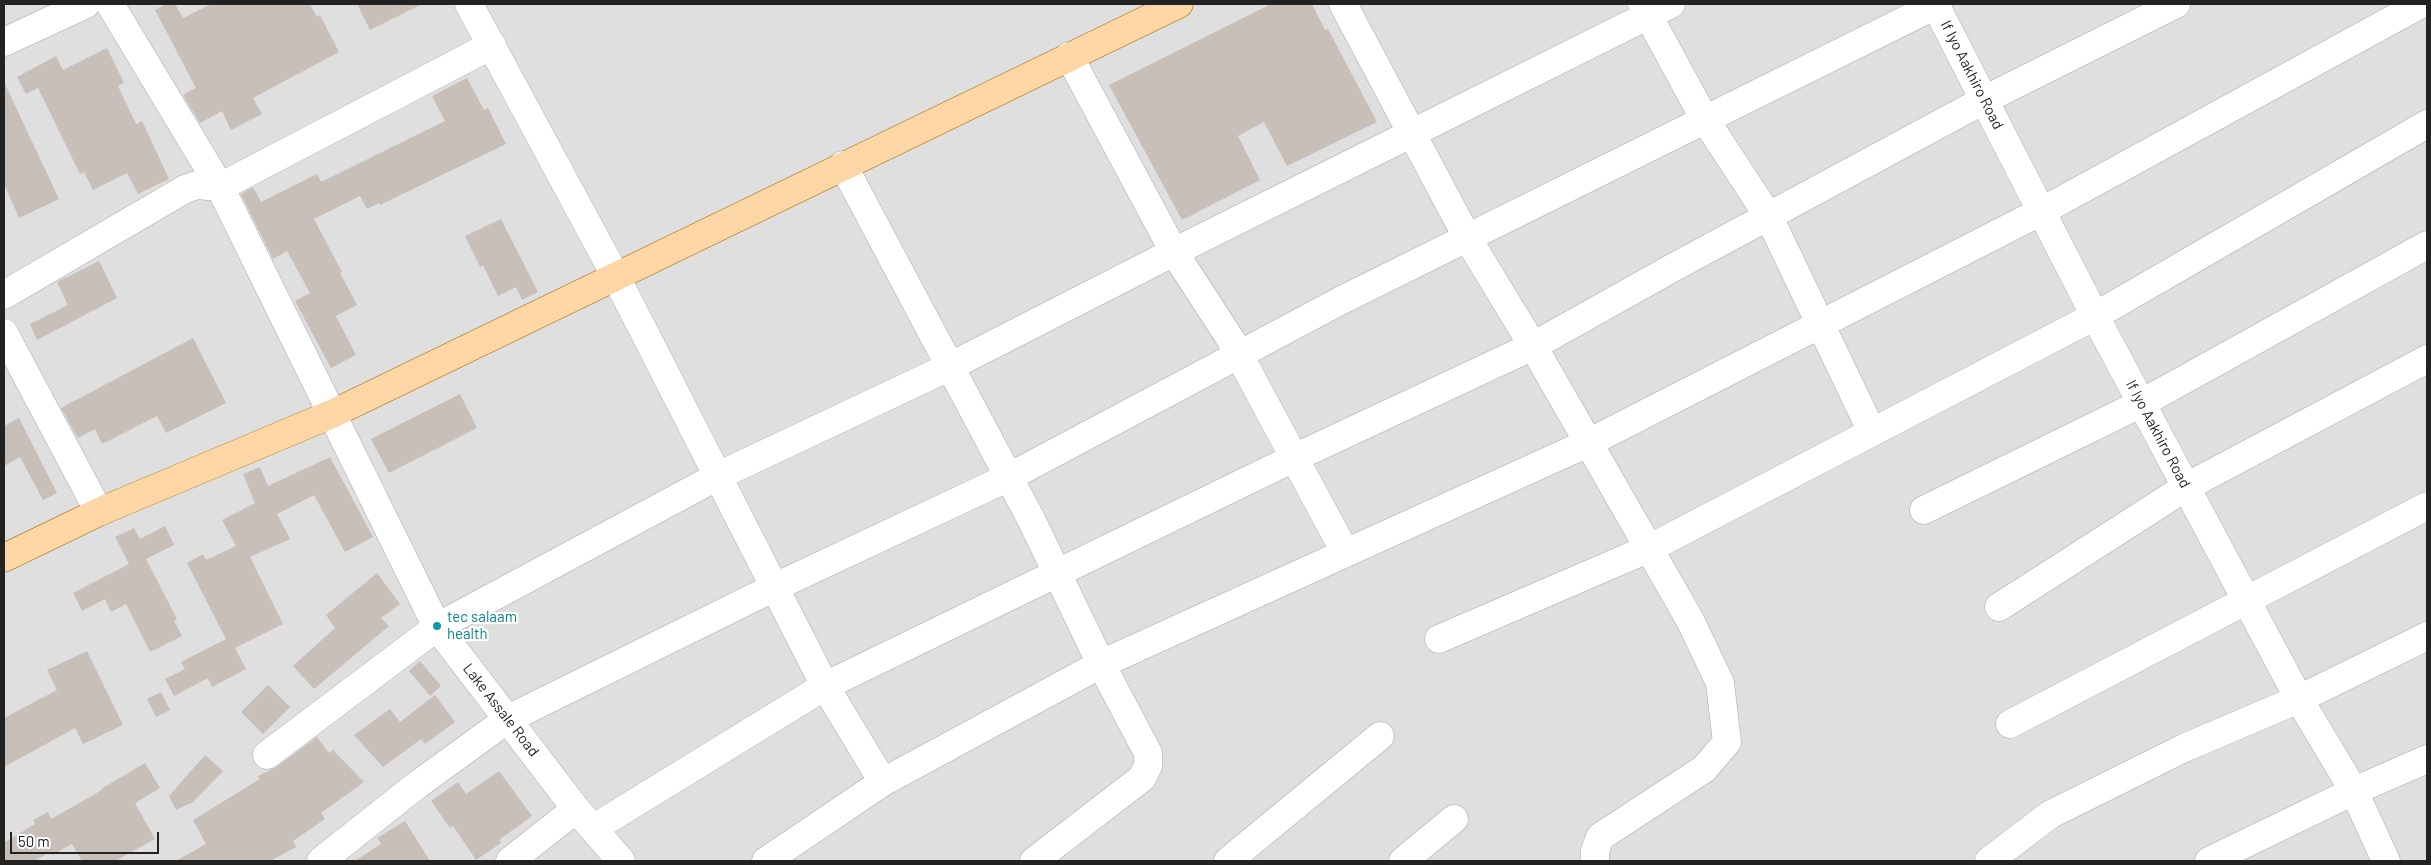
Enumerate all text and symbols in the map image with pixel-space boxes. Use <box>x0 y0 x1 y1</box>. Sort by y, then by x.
street label: If Iyo Aakhiro Road <box>1937 18 2007 132</box>
street label: If Iyo Aakhiro Road <box>2122 377 2194 491</box>
place label: tec salaam health <box>447 608 517 643</box>
marker: tec salaam health <box>431 620 443 632</box>
street label: Lake Assale Road <box>459 660 543 760</box>
scale bar <box>12 822 161 854</box>
text: 50 m <box>18 832 50 850</box>

